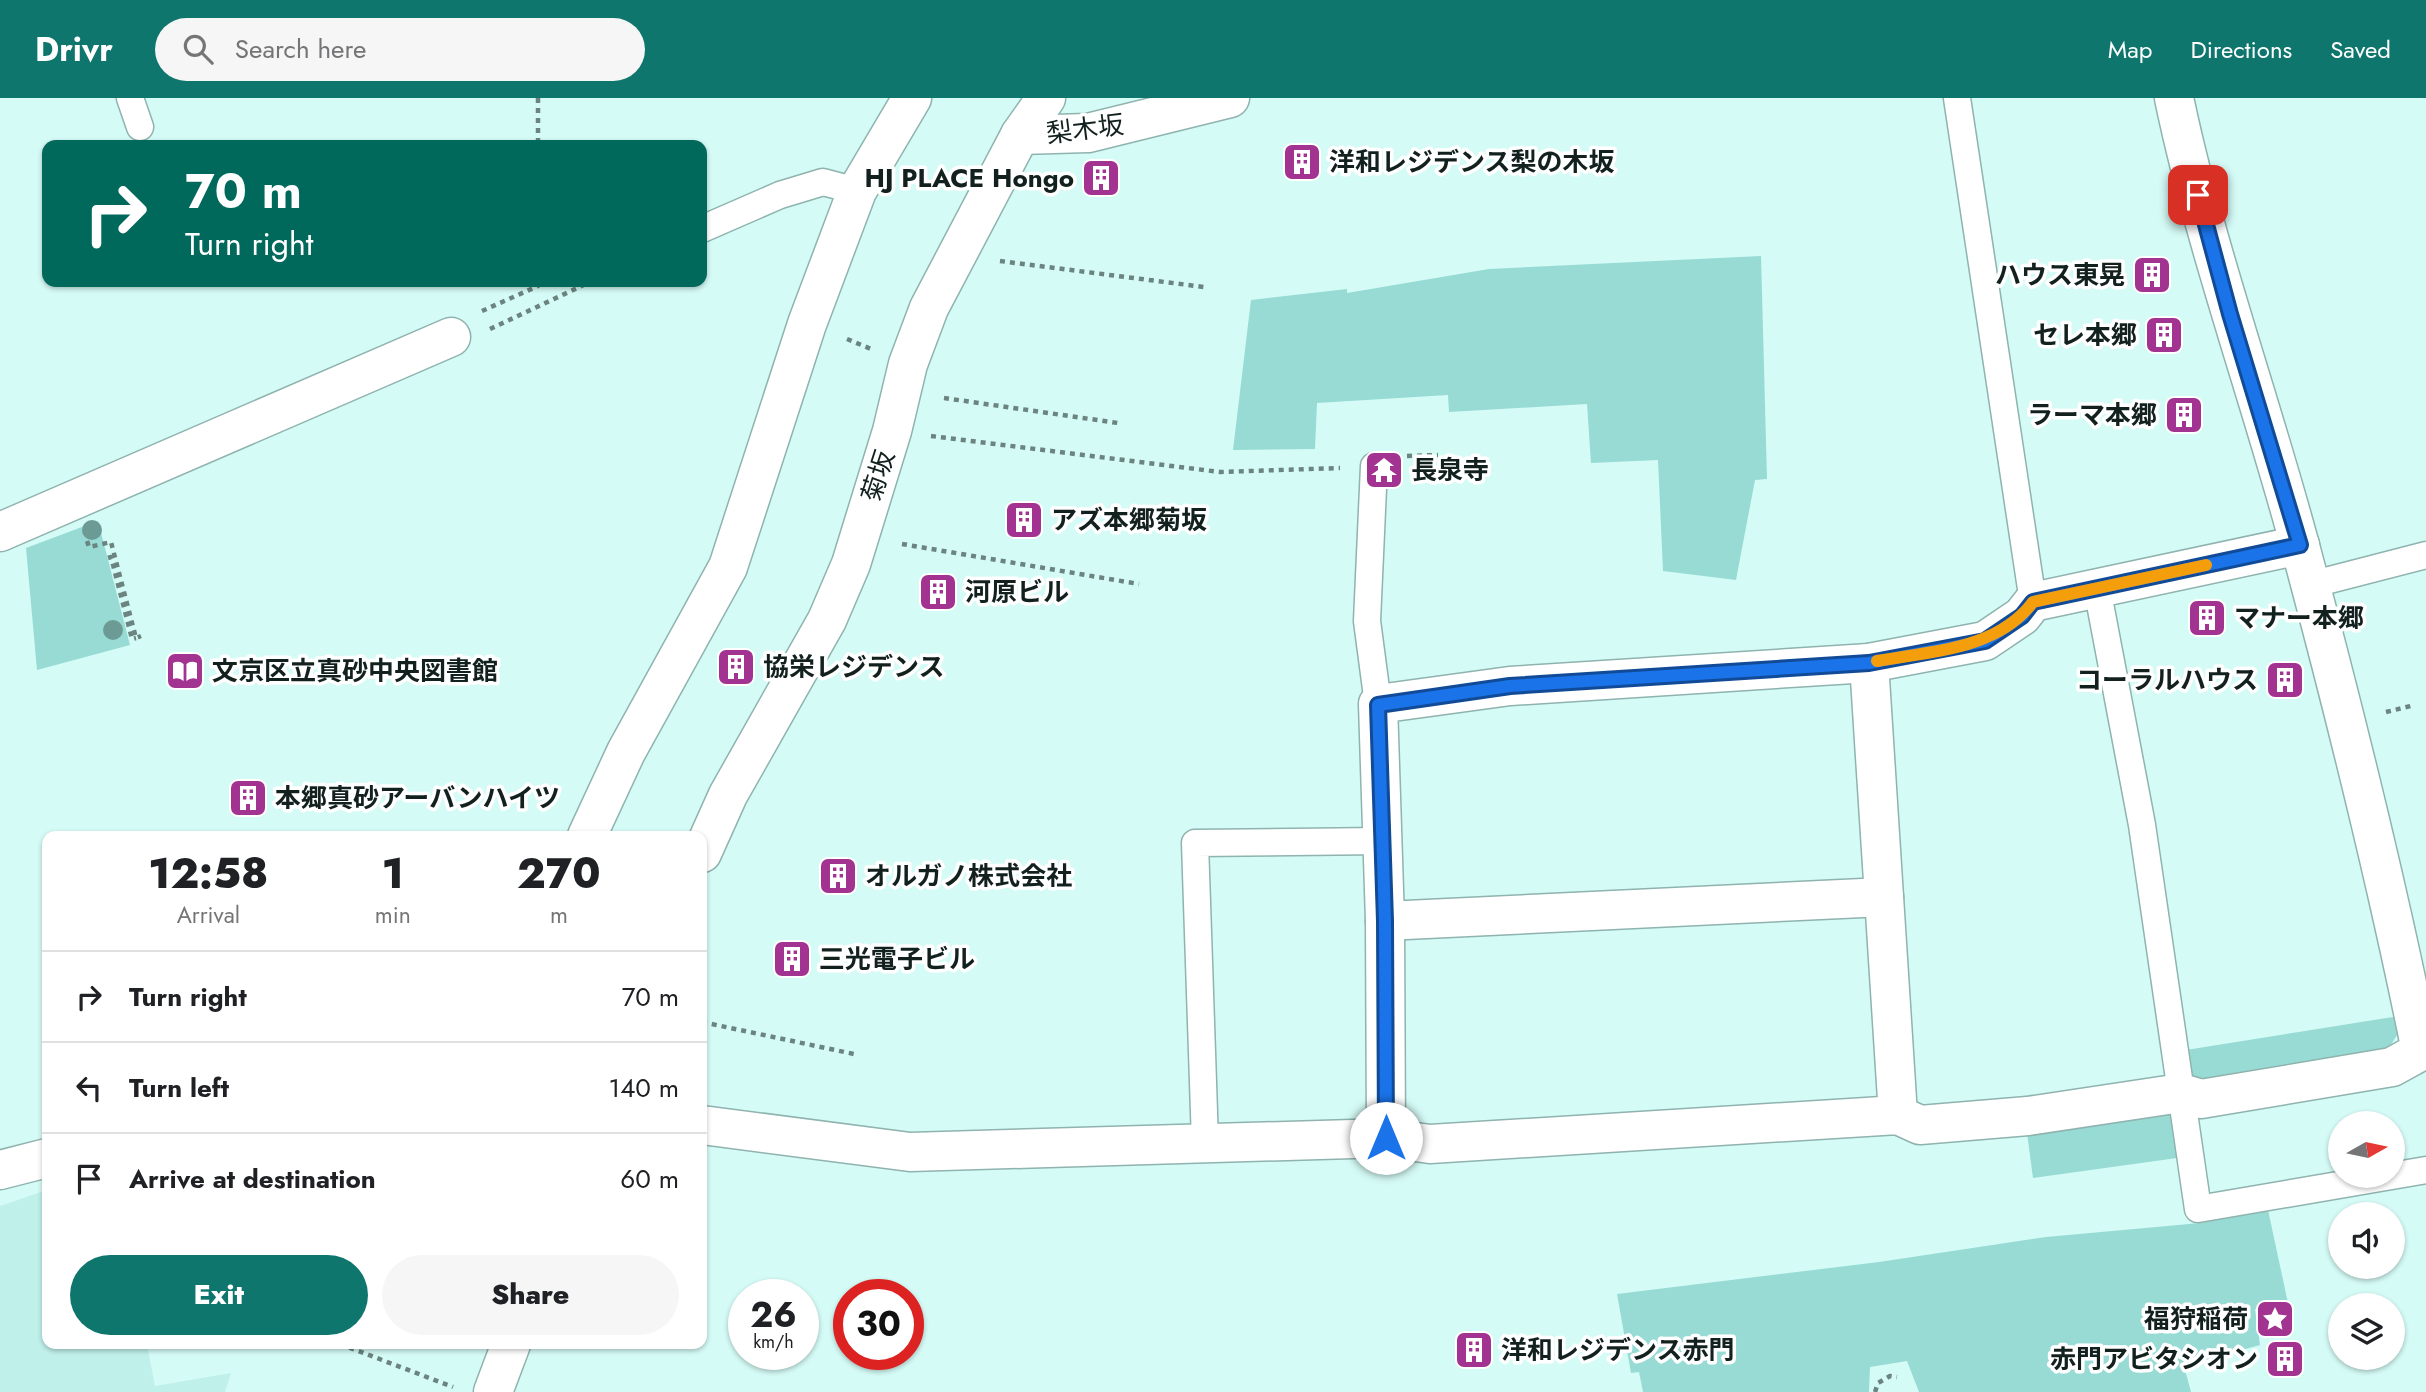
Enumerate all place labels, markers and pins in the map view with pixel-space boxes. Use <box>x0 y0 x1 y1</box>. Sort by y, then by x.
building icon: 洋和レジデンス梨の木坂 <box>1281 141 1323 183</box>
place label: 洋和レジデンス梨の木坂 <box>1329 143 1614 181</box>
building icon: HJ PLACE Hongo <box>1080 157 1122 199</box>
place label: HJ PLACE Hongo <box>865 159 1074 197</box>
pin <box>2168 165 2228 225</box>
building icon: ハウス東晃 <box>2131 254 2173 296</box>
place label: ハウス東晃 <box>1995 256 2125 294</box>
building icon: セレ本郷 <box>2143 314 2185 356</box>
place label: セレ本郷 <box>2033 316 2137 354</box>
building icon: ラーマ本郷 <box>2163 394 2205 436</box>
place label: ラーマ本郷 <box>2027 396 2157 434</box>
temple icon: 長泉寺 <box>1363 449 1405 491</box>
place label: 長泉寺 <box>1411 451 1489 489</box>
building icon: アズ本郷菊坂 <box>1003 499 1045 541</box>
place label: アズ本郷菊坂 <box>1051 501 1207 539</box>
building icon: 河原ビル <box>917 571 959 613</box>
place label: 河原ビル <box>965 573 1069 611</box>
building icon: マナー本郷 <box>2186 597 2228 639</box>
place label: マナー本郷 <box>2234 599 2364 637</box>
building icon: 協栄レジデンス <box>715 646 757 688</box>
place label: 協栄レジデンス <box>763 648 944 686</box>
library icon: 文京区立真砂中央図書館 <box>164 650 206 692</box>
place label: 文京区立真砂中央図書館 <box>212 652 498 690</box>
building icon: コーラルハウス <box>2264 659 2306 701</box>
place label: コーラルハウス <box>2076 661 2258 699</box>
building icon: 本郷真砂アーバンハイツ <box>227 777 269 819</box>
place label: 本郷真砂アーバンハイツ <box>275 779 560 817</box>
building icon: オルガノ株式会社 <box>817 855 859 897</box>
place label: オルガノ株式会社 <box>865 857 1072 895</box>
building icon: 三光電子ビル <box>771 938 813 980</box>
place label: 三光電子ビル <box>819 940 975 978</box>
place icon: 福狩稲荷 <box>2254 1298 2296 1340</box>
place label: 福狩稲荷 <box>2144 1300 2248 1338</box>
building icon: 洋和レジデンス赤門 <box>1453 1329 1495 1371</box>
place label: 洋和レジデンス赤門 <box>1501 1331 1734 1369</box>
building icon: 赤門アビタシオン <box>2264 1338 2306 1380</box>
place label: 赤門アビタシオン <box>2050 1340 2258 1378</box>

